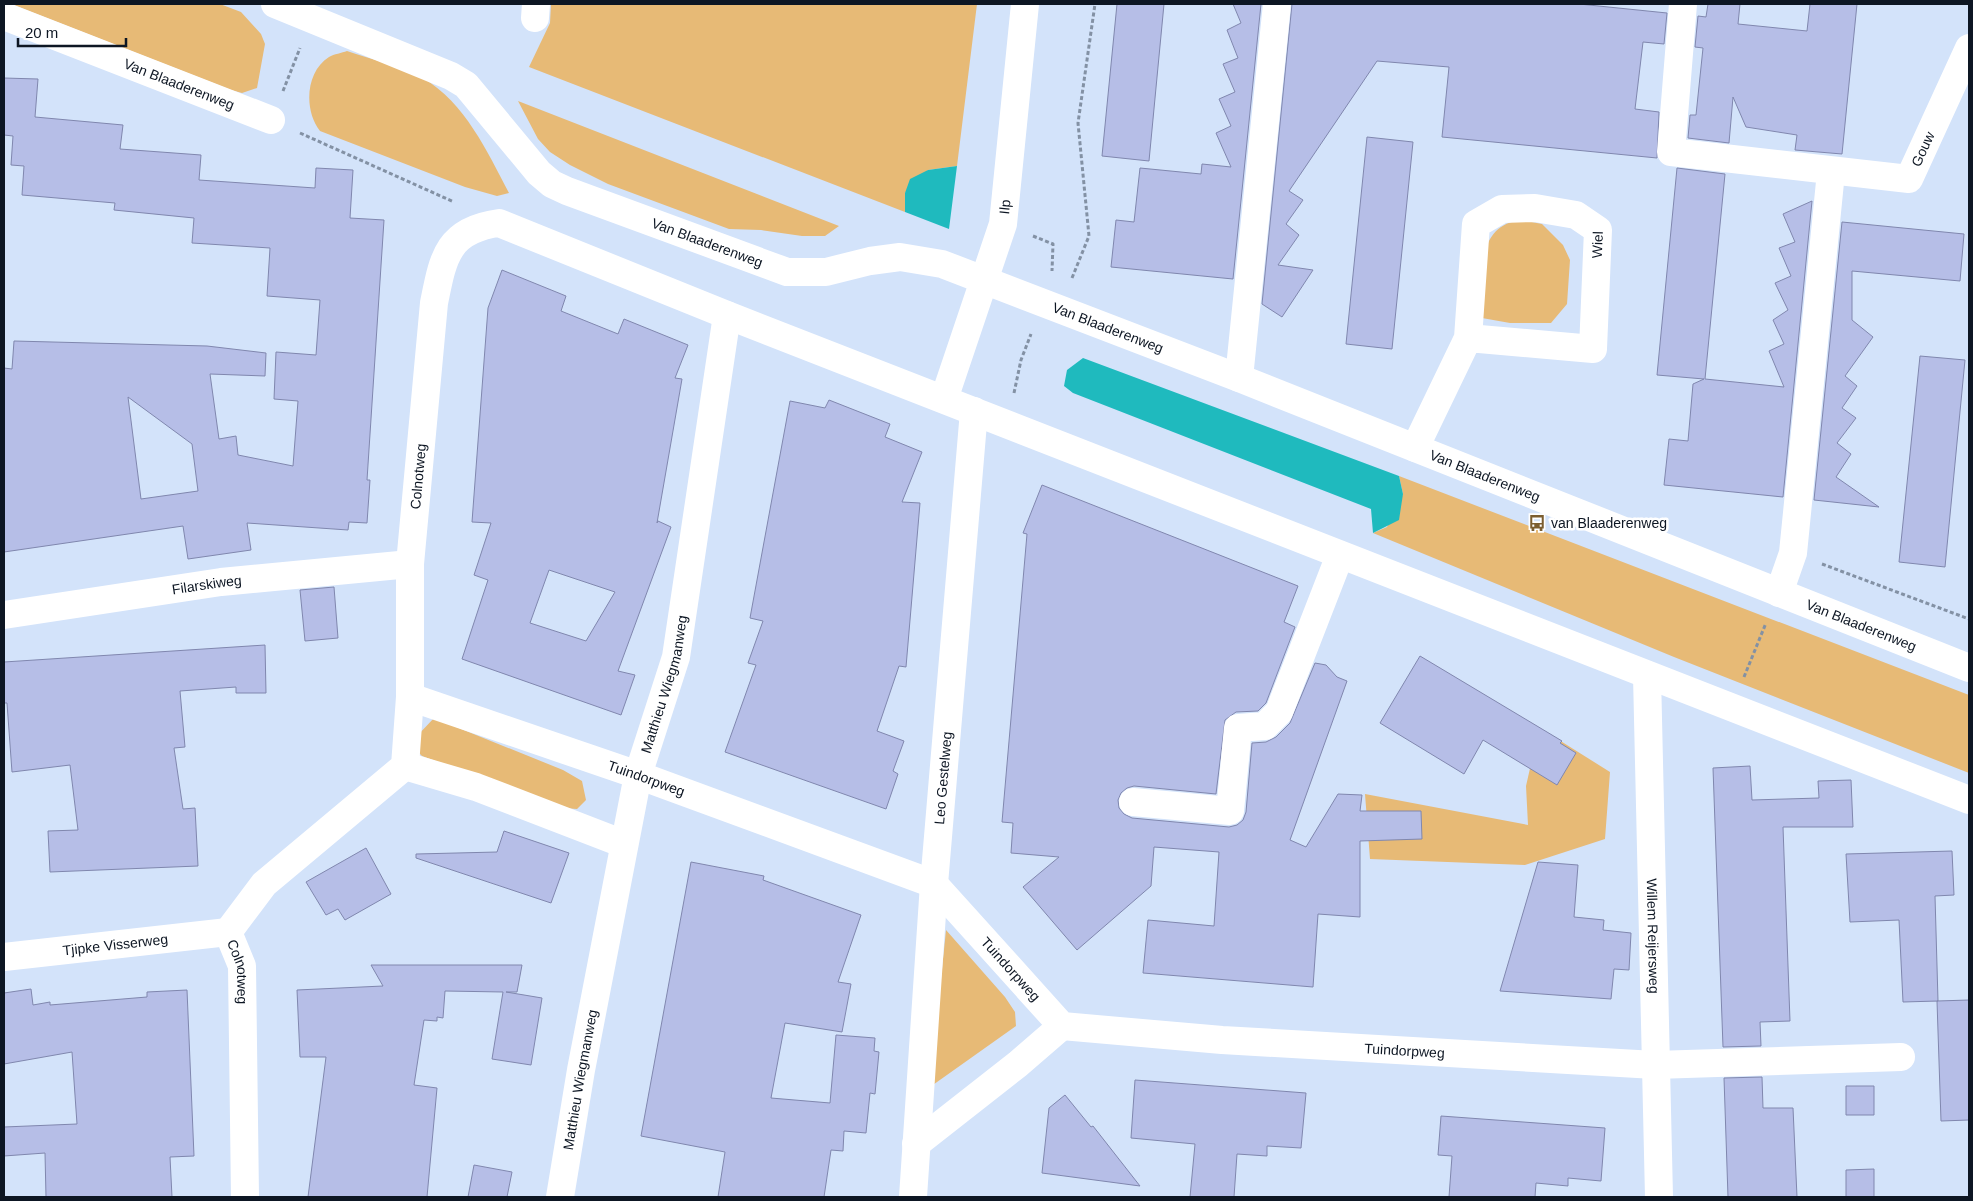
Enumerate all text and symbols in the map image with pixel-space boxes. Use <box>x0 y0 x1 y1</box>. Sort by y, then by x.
scale bar <box>18 15 125 47</box>
text: 20 m <box>25 24 58 41</box>
street label: Van Blaaderenweg <box>122 55 237 113</box>
street label: Gouw <box>1908 128 1938 169</box>
street label: Ilp <box>996 198 1013 215</box>
street label: Van Blaaderenweg <box>649 215 765 270</box>
street label: Wiel <box>1589 231 1606 259</box>
street label: Van Blaaderenweg <box>1050 299 1166 356</box>
street label: Colnotweg <box>407 443 429 510</box>
street label: Van Blaaderenweg <box>1427 447 1542 505</box>
bus stop icon: van Blaaderenweg <box>1527 513 1547 533</box>
place label: van Blaaderenweg <box>1551 515 1667 531</box>
street label: Filarskiweg <box>171 572 242 597</box>
street label: Van Blaaderenweg <box>1804 596 1919 654</box>
street label: Matthieu Wiegmanweg <box>638 614 690 755</box>
street label: Leo Gestelweg <box>931 731 955 825</box>
street label: Tuindorpweg <box>606 757 687 800</box>
street label: Willem Reijersweg <box>1644 878 1662 994</box>
street label: Tjipke Visserweg <box>62 931 169 958</box>
street label: Tuindorpweg <box>978 934 1044 1004</box>
street label: Colnotweg <box>224 937 250 1004</box>
street label: Matthieu Wiegmanweg <box>560 1008 601 1151</box>
street label: Tuindorpweg <box>1364 1040 1445 1061</box>

